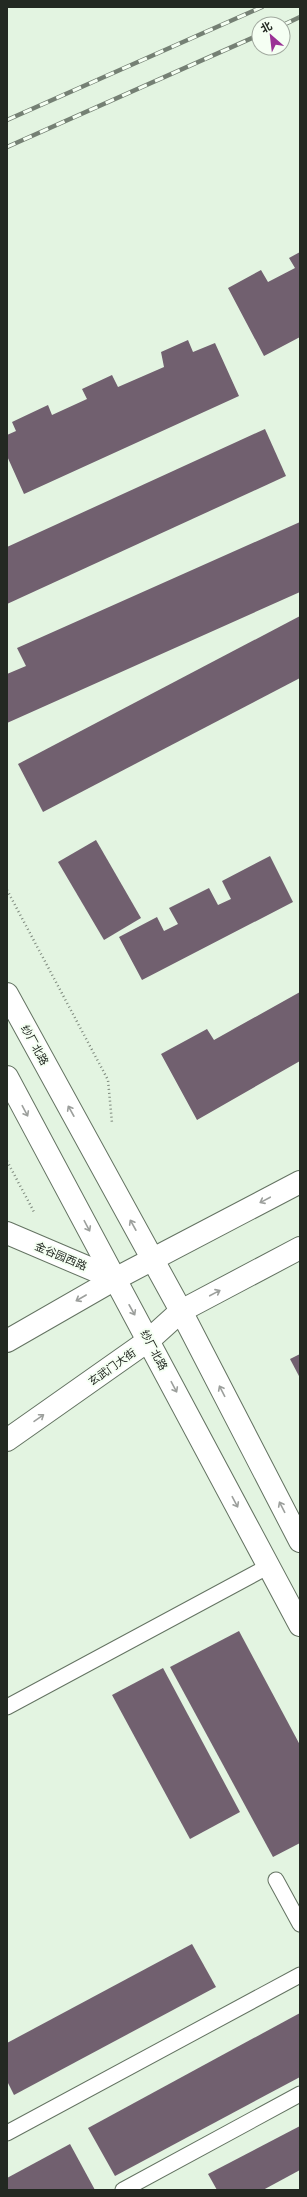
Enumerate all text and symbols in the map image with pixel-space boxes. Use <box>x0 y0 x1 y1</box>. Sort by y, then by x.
north arrow <box>251 16 291 56</box>
text: 北 <box>258 18 274 35</box>
street label: 纱厂北路 <box>19 1022 52 1067</box>
one-way arrow <box>22 1105 30 1117</box>
one-way arrow <box>67 1106 74 1118</box>
one-way arrow <box>260 1197 272 1205</box>
one-way arrow <box>83 1219 91 1231</box>
one-way arrow <box>129 1220 137 1232</box>
street label: 金谷园西路 <box>33 1239 89 1272</box>
one-way arrow <box>209 1288 221 1296</box>
one-way arrow <box>75 1295 87 1303</box>
one-way arrow <box>129 1303 136 1315</box>
street label: 纱厂北路 <box>138 1327 171 1372</box>
street label: 玄武门大街 <box>85 1345 138 1388</box>
one-way arrow <box>171 1381 178 1393</box>
one-way arrow <box>218 1385 225 1397</box>
one-way arrow <box>33 1414 44 1422</box>
one-way arrow <box>231 1496 239 1508</box>
one-way arrow <box>278 1501 285 1513</box>

